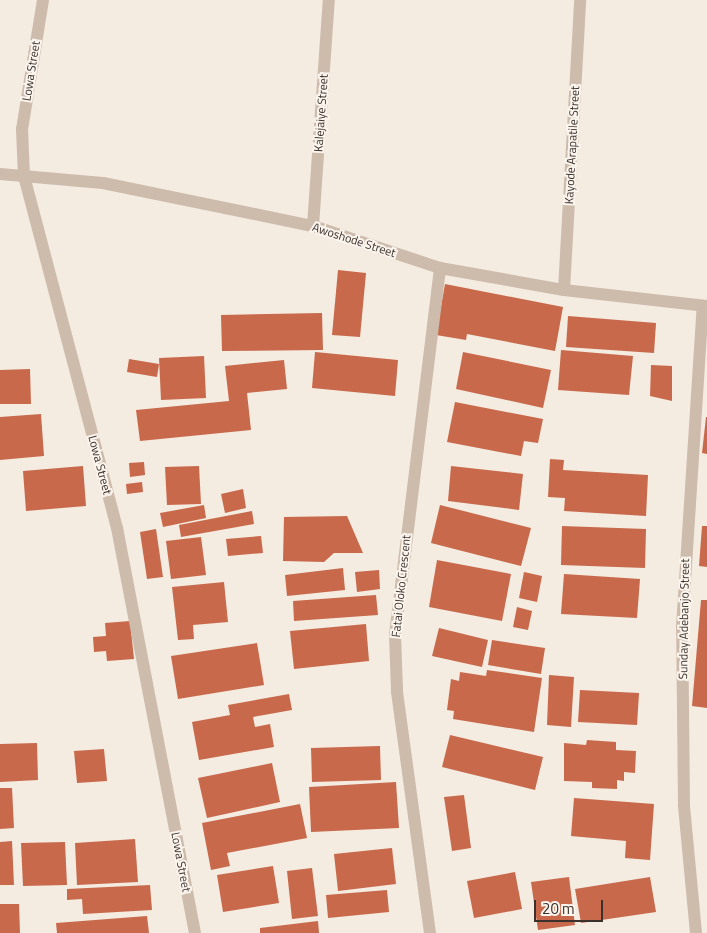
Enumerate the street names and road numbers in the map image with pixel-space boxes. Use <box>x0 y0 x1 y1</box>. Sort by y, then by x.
street label: Lowa Street <box>19 40 43 102</box>
street label: Kalejaiye Street <box>311 73 331 153</box>
street label: Kayode Arapatile Street <box>562 85 582 205</box>
street label: Awoshode Street <box>311 220 397 260</box>
street label: Lowa Street <box>85 434 115 496</box>
street label: Fatai Oloko Crescent <box>388 534 414 638</box>
street label: Sunday Adebanjo Street <box>676 558 692 680</box>
street label: Lowa Street <box>168 831 194 893</box>

